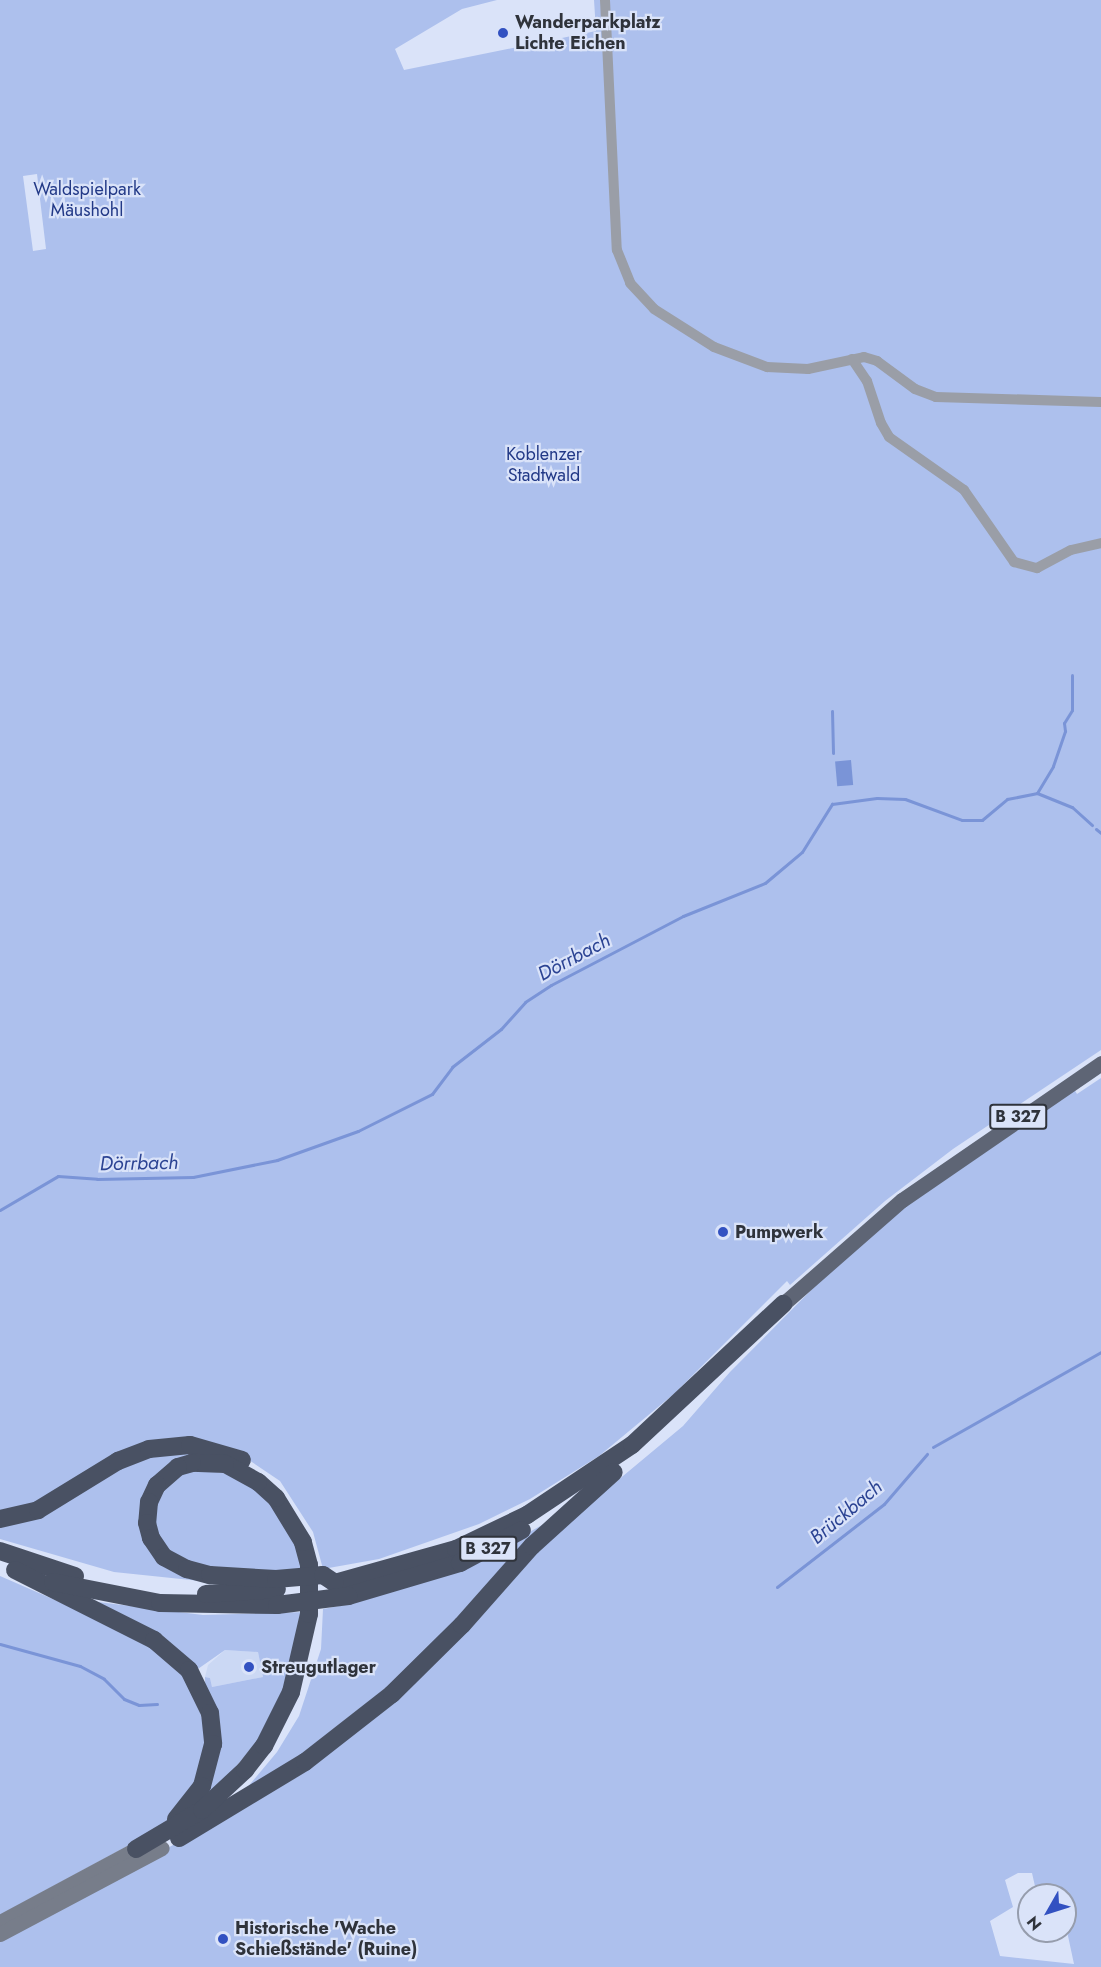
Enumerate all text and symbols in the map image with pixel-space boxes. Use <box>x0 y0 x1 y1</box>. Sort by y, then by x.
place label: Wanderparkplatz Lichte Eichen <box>515 12 661 54</box>
marker: Wanderparkplatz Lichte Eichen <box>496 26 510 40</box>
park label: Waldspielpark Mäushohl <box>33 179 141 222</box>
park label: Koblenzer Stadtwald <box>506 444 582 486</box>
water label: Dörrbach <box>534 928 614 986</box>
road number: B 327 <box>988 1104 1048 1130</box>
water label: Dörrbach <box>99 1150 179 1176</box>
place label: Pumpwerk <box>735 1221 823 1243</box>
marker: Pumpwerk <box>716 1225 730 1239</box>
water label: Brückbach <box>805 1475 887 1549</box>
road number: B 327 <box>458 1536 518 1562</box>
place label: Streugutlager <box>261 1656 376 1678</box>
marker: Streugutlager <box>242 1660 256 1674</box>
north arrow <box>1017 1883 1077 1943</box>
text: N <box>1021 1911 1047 1936</box>
place label: Historische 'Wache Schießstände' (Ruine) <box>235 1918 417 1960</box>
marker: Historische 'Wache Schießstände' (Ruine) <box>216 1932 230 1946</box>

